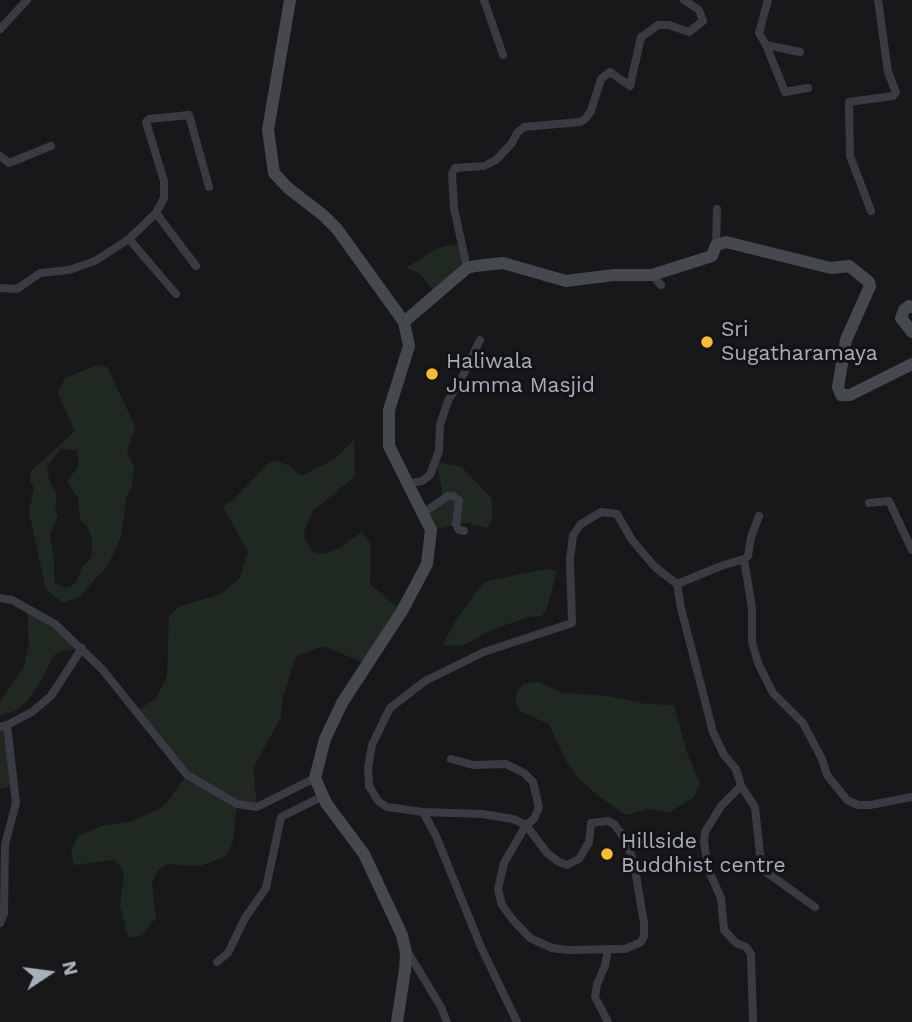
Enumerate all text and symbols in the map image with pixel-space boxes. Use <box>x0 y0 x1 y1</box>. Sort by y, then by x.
place label: Sri Sugatharamaya <box>721 317 878 367</box>
marker: Sri Sugatharamaya <box>699 334 715 350</box>
place label: Haliwala Jumma Masjid <box>446 349 595 399</box>
marker: Haliwala Jumma Masjid <box>424 366 440 382</box>
place label: Hillside Buddhist centre <box>621 829 785 879</box>
marker: Hillside Buddhist centre <box>599 846 615 862</box>
north arrow <box>14 938 84 1008</box>
text: N <box>57 959 83 978</box>

